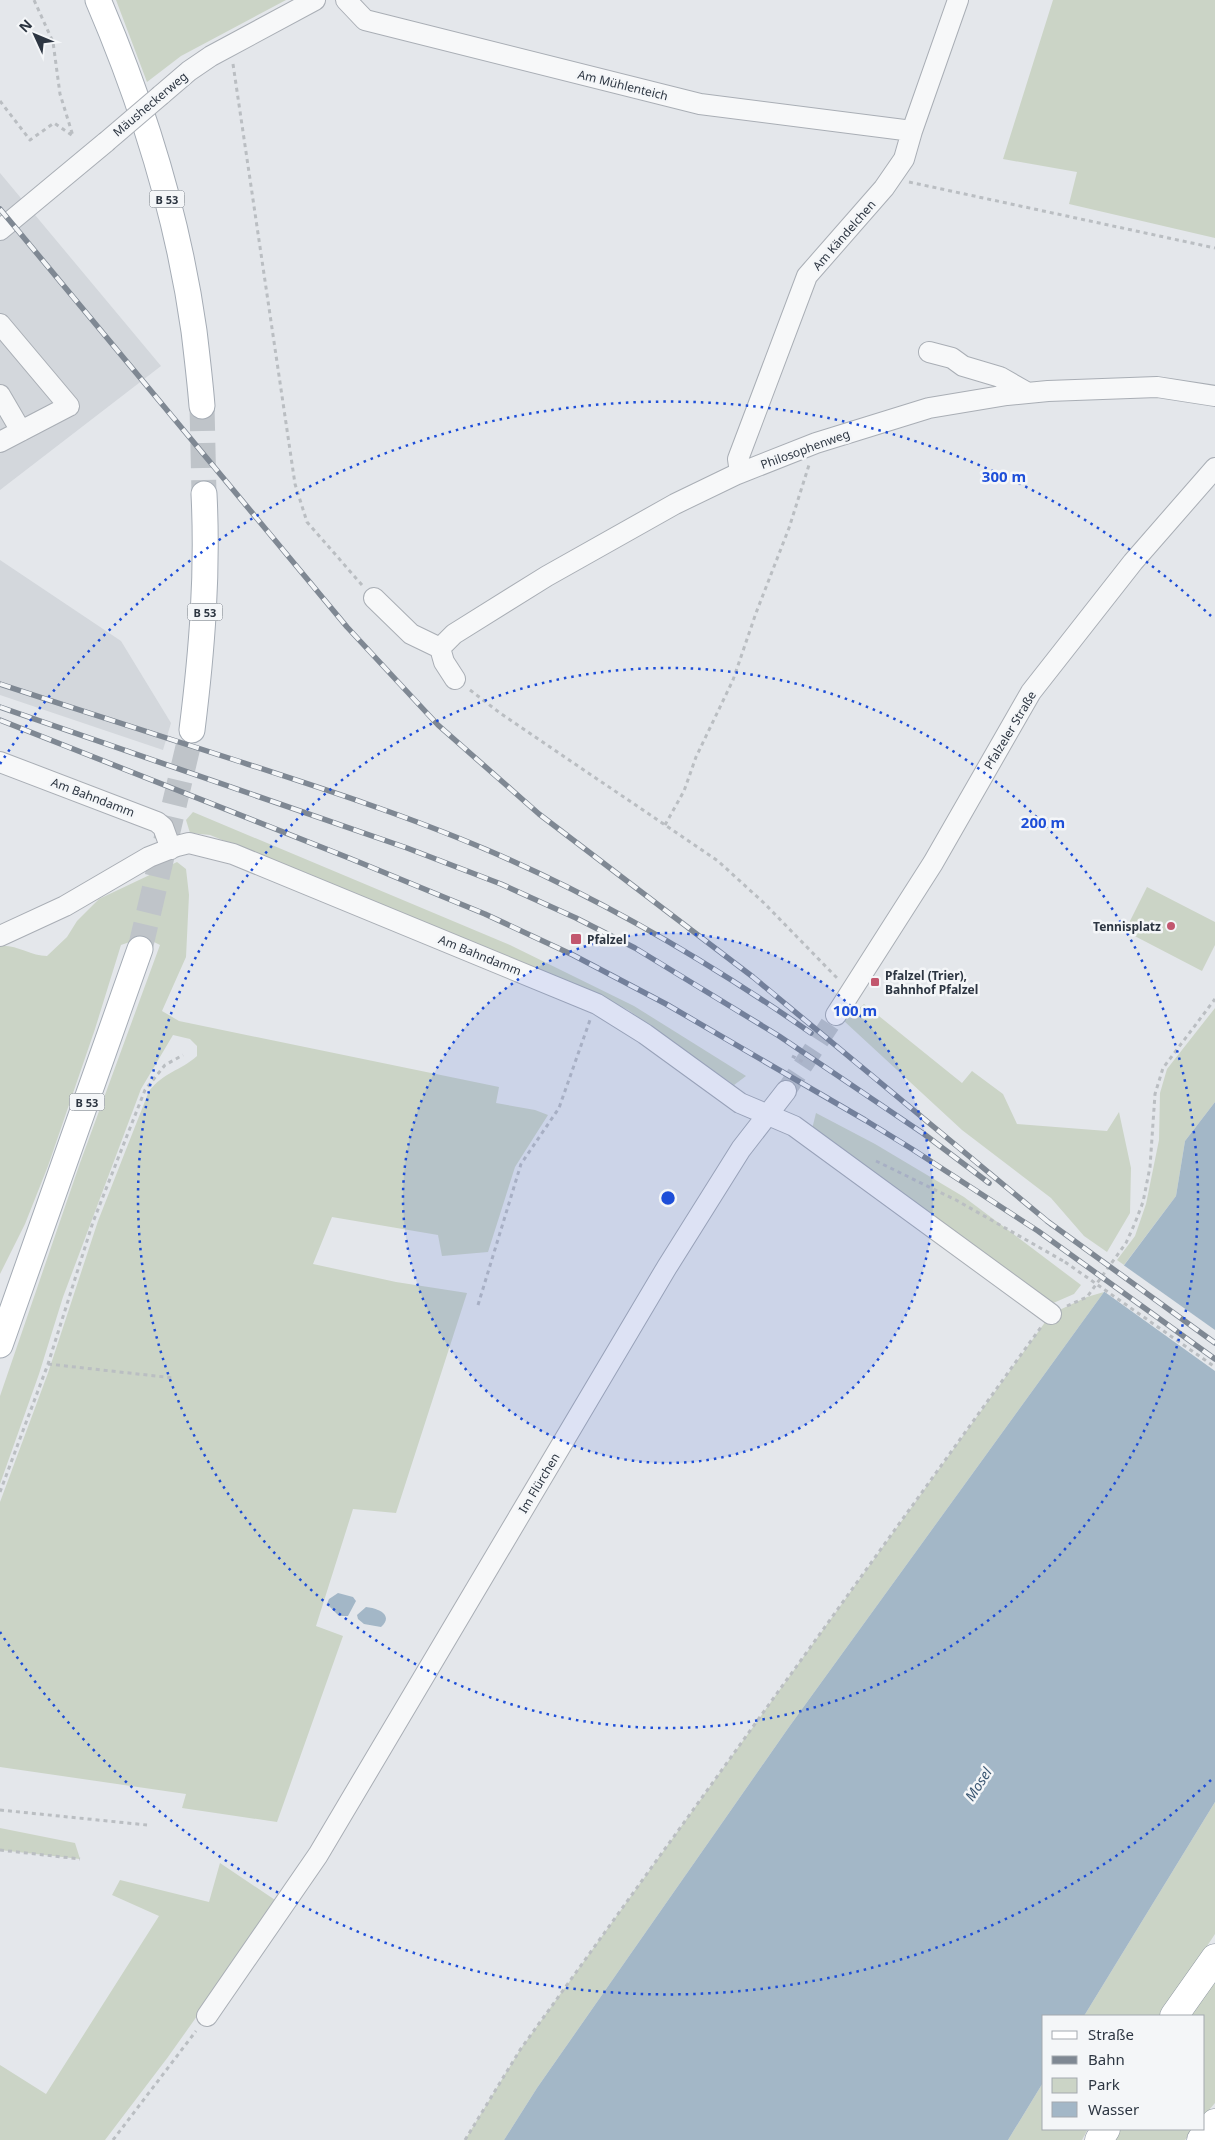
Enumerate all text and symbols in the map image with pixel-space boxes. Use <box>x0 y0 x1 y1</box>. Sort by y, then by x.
north arrow <box>10 10 60 60</box>
text: N <box>14 15 36 36</box>
street label: Am Mühlenteich <box>576 66 670 104</box>
street label: Mäusheckerweg <box>109 68 191 140</box>
road number: B 53 <box>150 190 184 208</box>
street label: Am Kändelchen <box>809 196 879 274</box>
street label: Philosophenweg <box>758 425 852 473</box>
text: 300 m <box>982 466 1026 486</box>
road number: B 53 <box>188 604 222 620</box>
street label: Pfalzeler Straße <box>980 688 1040 772</box>
street label: Am Bahndamm <box>49 773 137 821</box>
text: 200 m <box>1021 812 1065 832</box>
place label: Tennisplatz <box>1093 918 1161 935</box>
marker: Tennisplatz <box>1165 920 1177 932</box>
street label: Am Bahndamm <box>436 931 524 979</box>
place label: Pfalzel <box>587 931 627 948</box>
marker: Pfalzel <box>569 932 583 946</box>
place label: Pfalzel (Trier), Bahnhof Pfalzel <box>885 967 978 998</box>
marker: Pfalzel (Trier), Bahnhof Pfalzel <box>869 976 881 988</box>
text: 100 m <box>833 1000 877 1020</box>
road number: B 53 <box>70 1094 104 1110</box>
centre of rings <box>659 1189 677 1207</box>
street label: Im Flürchen <box>514 1450 564 1516</box>
water label: Mosel <box>960 1763 996 1804</box>
legend <box>1042 2015 1205 2130</box>
text: Straße <box>1088 2024 1134 2044</box>
text: Bahn <box>1088 2049 1125 2069</box>
text: Park <box>1088 2074 1120 2094</box>
text: Wasser <box>1088 2099 1139 2119</box>

